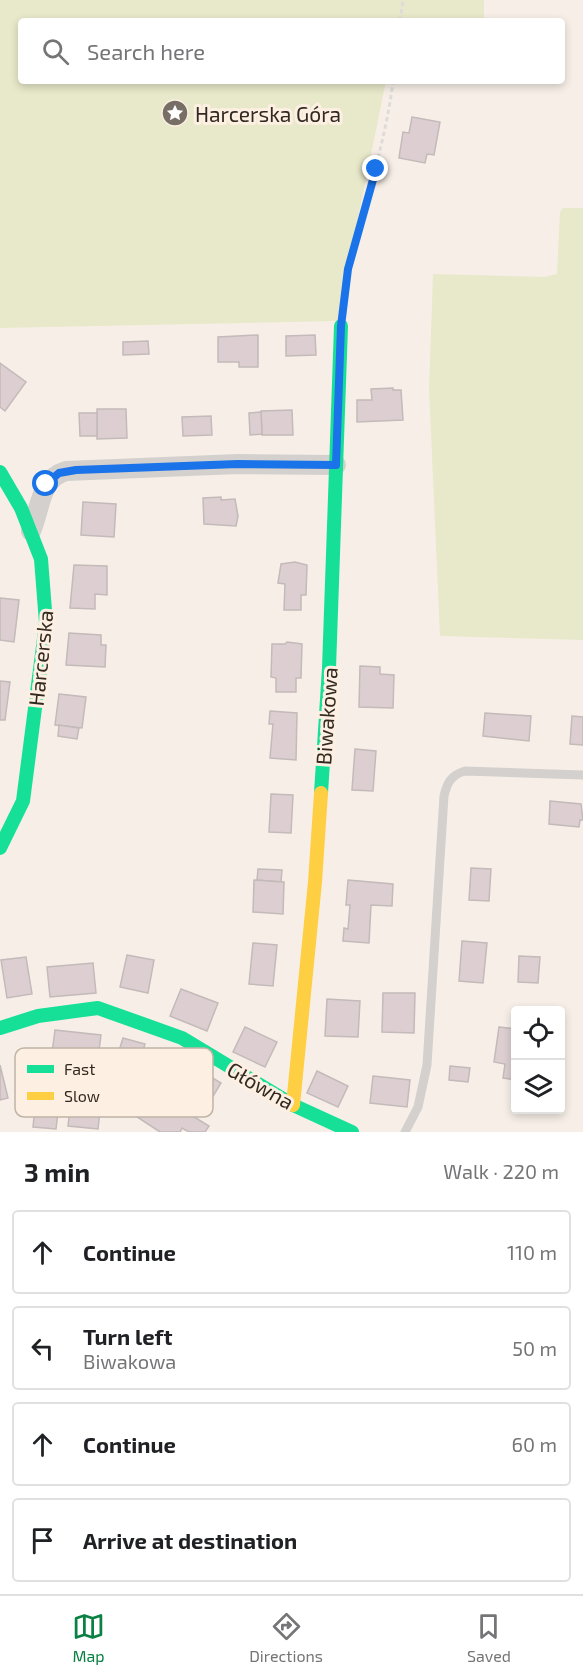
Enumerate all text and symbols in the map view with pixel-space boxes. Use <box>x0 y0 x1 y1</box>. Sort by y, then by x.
search box <box>18 18 565 84</box>
icon: search <box>39 35 72 68</box>
text: Search here <box>87 38 205 64</box>
place icon: Harcerska Góra <box>160 98 190 128</box>
place label: Harcerska Góra <box>195 101 341 126</box>
route end <box>362 155 388 181</box>
route start <box>32 470 58 496</box>
street label: Harcerska <box>23 609 57 707</box>
street label: Biwakowa <box>310 666 342 766</box>
map controls <box>511 1006 565 1114</box>
button: locate <box>511 1006 565 1060</box>
legend <box>15 1048 213 1117</box>
street label: Główna <box>223 1056 299 1114</box>
text: Fast <box>64 1059 95 1078</box>
button: layers <box>511 1060 565 1114</box>
text: Slow <box>64 1086 100 1105</box>
text: 3 min <box>24 1156 90 1187</box>
text: Walk · 220 m <box>443 1159 559 1183</box>
icon: ahead <box>26 1236 59 1269</box>
text: Continue <box>83 1239 176 1265</box>
text: 110 m <box>507 1240 557 1264</box>
text: Turn left <box>83 1323 172 1349</box>
icon: left <box>26 1332 59 1365</box>
text: 50 m <box>512 1336 557 1360</box>
text: Biwakowa <box>83 1349 176 1373</box>
icon: ahead <box>26 1428 59 1461</box>
text: Continue <box>83 1431 176 1457</box>
text: 60 m <box>512 1432 557 1456</box>
icon: arrive <box>26 1524 59 1557</box>
text: Arrive at destination <box>83 1527 297 1553</box>
tab: Map <box>72 1610 105 1665</box>
tab: Directions <box>249 1610 323 1665</box>
tab: Saved <box>467 1610 511 1665</box>

